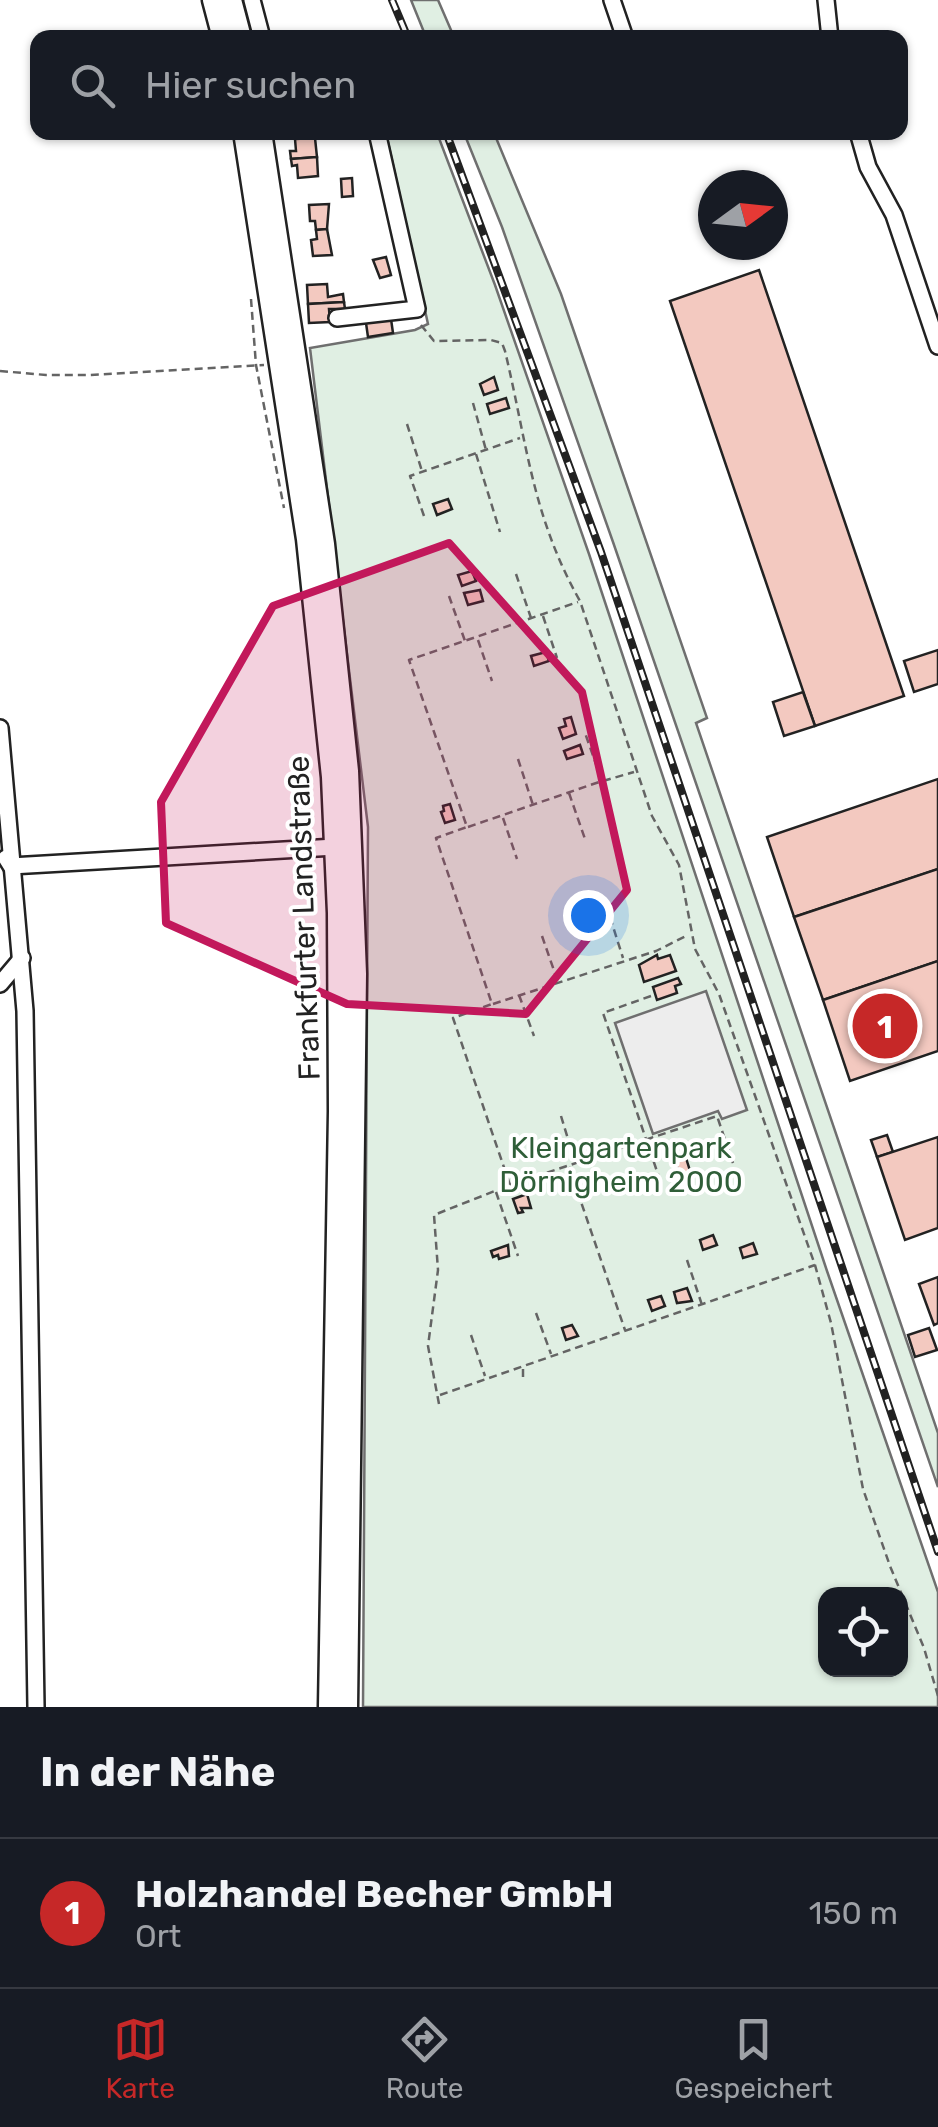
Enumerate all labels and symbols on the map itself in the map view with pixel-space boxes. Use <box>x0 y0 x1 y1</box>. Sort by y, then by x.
north arrow <box>698 170 788 260</box>
street label: Frankfurter Landstraße <box>280 755 328 1081</box>
your location <box>563 890 614 941</box>
pin: 1 <box>852 988 918 1064</box>
park label: Kleingartenpark Dörnigheim 2000 <box>499 1130 743 1200</box>

